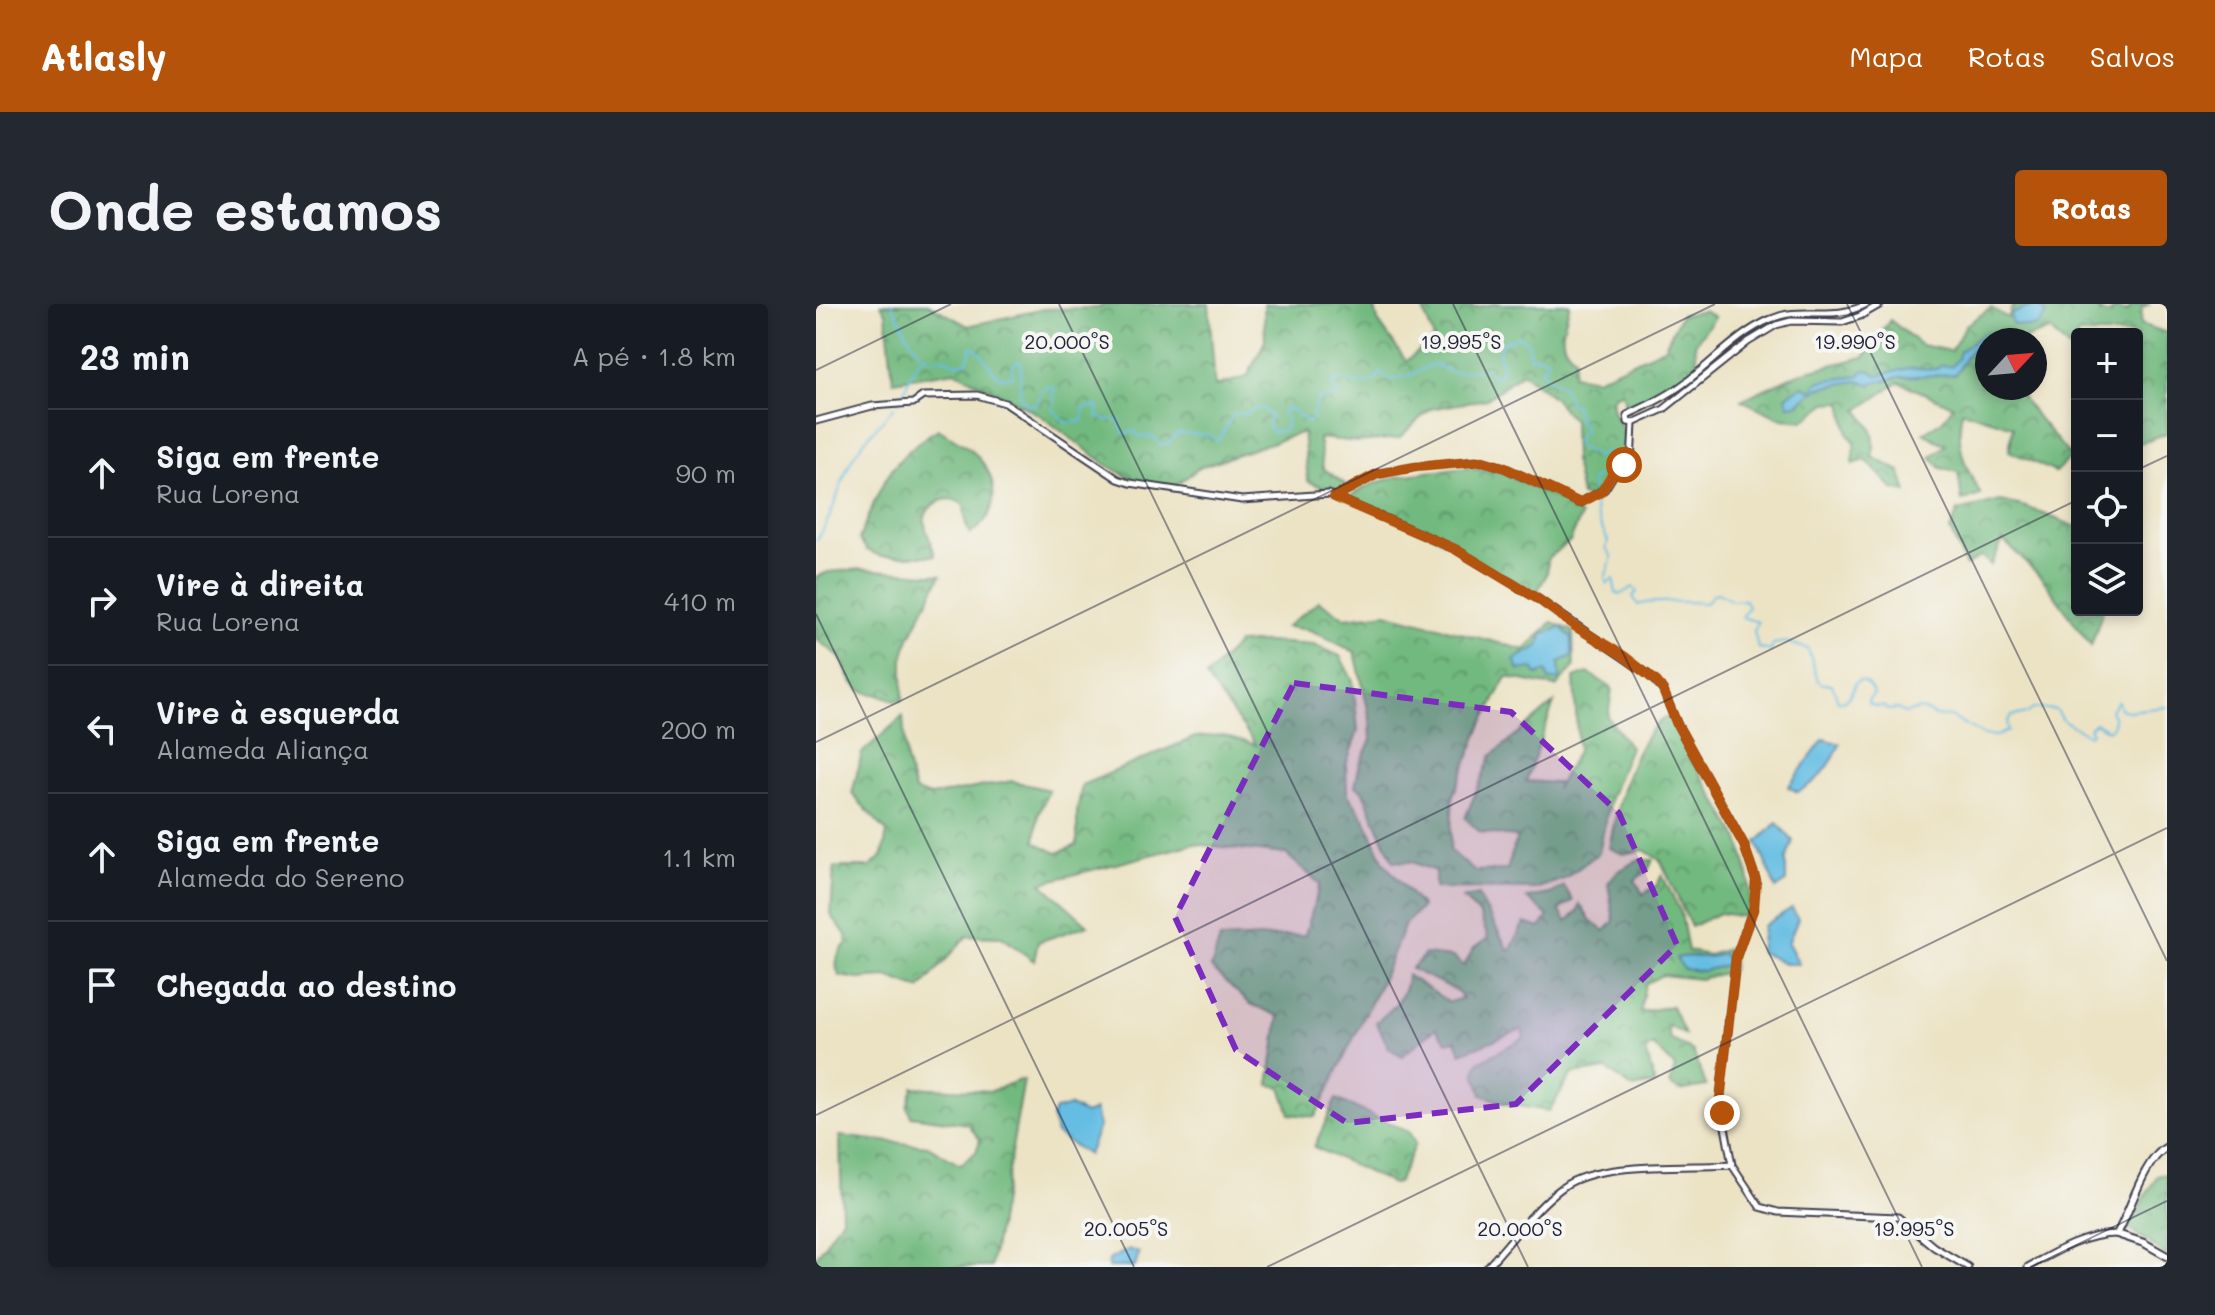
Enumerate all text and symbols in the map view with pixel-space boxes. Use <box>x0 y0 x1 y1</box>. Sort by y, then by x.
text: Atlasly <box>40 31 167 81</box>
text: Mapa <box>1849 38 1924 74</box>
text: Rotas <box>1968 38 2046 74</box>
text: Salvos <box>2090 38 2175 74</box>
button: Rotas <box>2015 170 2167 246</box>
text: Onde estamos <box>48 172 442 245</box>
text: 20.000°S <box>1024 328 1110 354</box>
text: 19.995°S <box>1421 328 1501 354</box>
text: 19.990°S <box>1814 328 1896 354</box>
north arrow <box>1975 328 2047 400</box>
map controls <box>2071 328 2143 616</box>
button: + <box>2071 328 2143 400</box>
text: 23 min <box>80 334 190 379</box>
text: A pé · 1.8 km <box>572 339 736 373</box>
button: − <box>2071 400 2143 472</box>
text: Siga em frente <box>156 436 379 476</box>
route start <box>1606 447 1642 483</box>
icon: ahead <box>80 451 124 495</box>
text: 90 m <box>676 456 736 490</box>
button: locate <box>2071 472 2143 544</box>
text: Rua Lorena <box>156 476 300 510</box>
button: layers <box>2071 544 2143 616</box>
text: Vire à direita <box>156 564 364 604</box>
icon: right <box>80 579 124 623</box>
text: 410 m <box>664 584 736 618</box>
text: Rua Lorena <box>156 604 300 638</box>
text: Vire à esquerda <box>156 692 400 732</box>
icon: left <box>80 707 124 751</box>
text: 200 m <box>660 712 736 746</box>
text: Alameda Aliança <box>156 732 369 766</box>
text: Siga em frente <box>156 820 379 860</box>
icon: ahead <box>80 835 124 879</box>
text: 1.1 km <box>662 840 736 874</box>
text: Alameda do Sereno <box>156 860 404 894</box>
icon: arrive <box>80 963 124 1007</box>
text: Chegada ao destino <box>156 965 456 1005</box>
route end <box>1704 1095 1740 1131</box>
text: 20.005°S <box>1084 1215 1168 1241</box>
text: 20.000°S <box>1477 1215 1563 1241</box>
text: 19.995°S <box>1874 1215 1954 1241</box>

